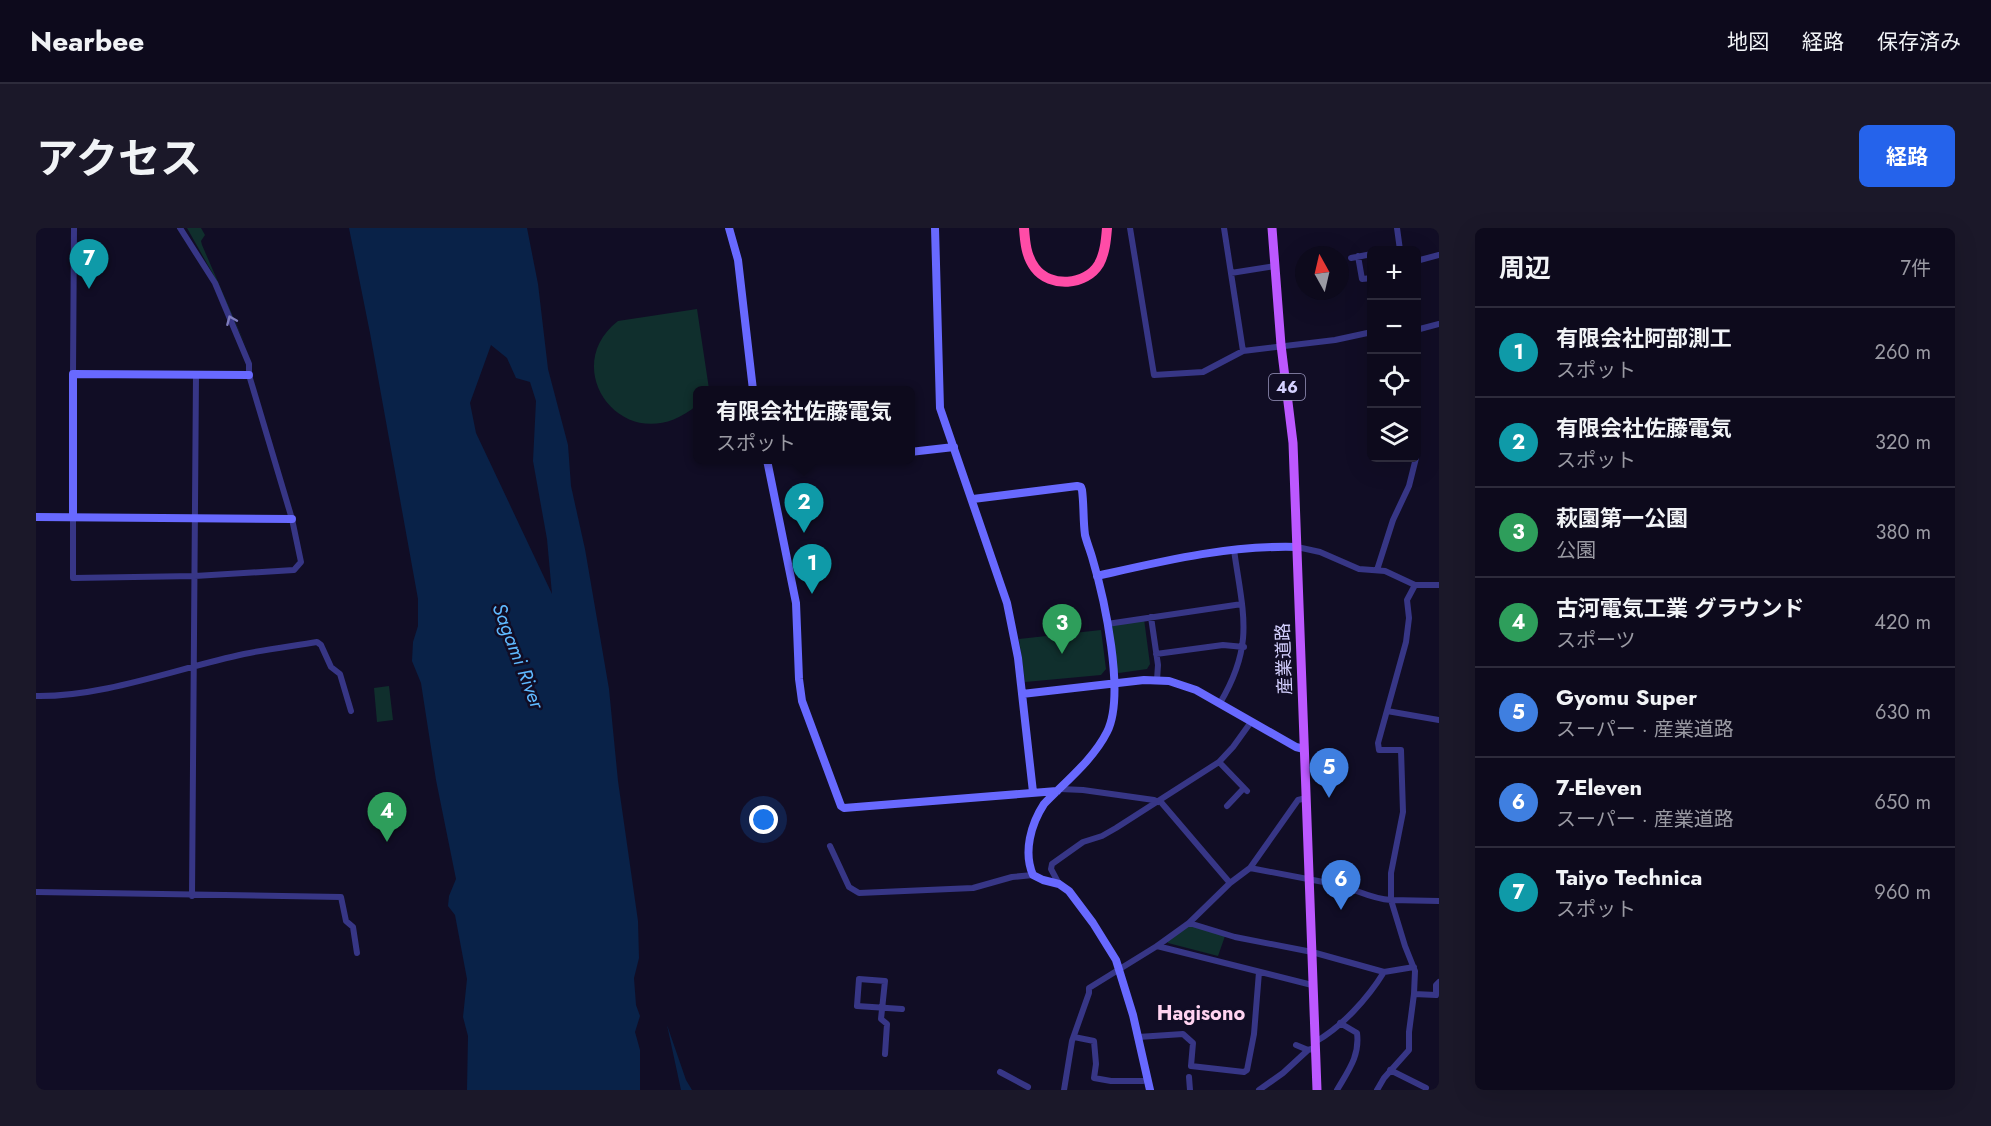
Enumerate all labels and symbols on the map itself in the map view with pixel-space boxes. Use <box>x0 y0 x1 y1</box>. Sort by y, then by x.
pin: 7 <box>70 239 108 289</box>
north arrow <box>1295 246 1349 300</box>
one-way arrow <box>226 316 238 327</box>
road number: 46 <box>1269 374 1305 400</box>
pin: 2 <box>784 484 824 533</box>
pin: 1 <box>792 544 832 594</box>
water label: Sagami River <box>485 599 552 714</box>
pin: 3 <box>1042 604 1082 654</box>
street label: 産業道路 <box>1270 623 1298 695</box>
pin: 5 <box>1310 748 1348 798</box>
pin: 4 <box>368 792 406 842</box>
your location <box>749 805 778 834</box>
pin: 6 <box>1322 860 1360 910</box>
district label: Hagisono <box>1157 999 1245 1028</box>

